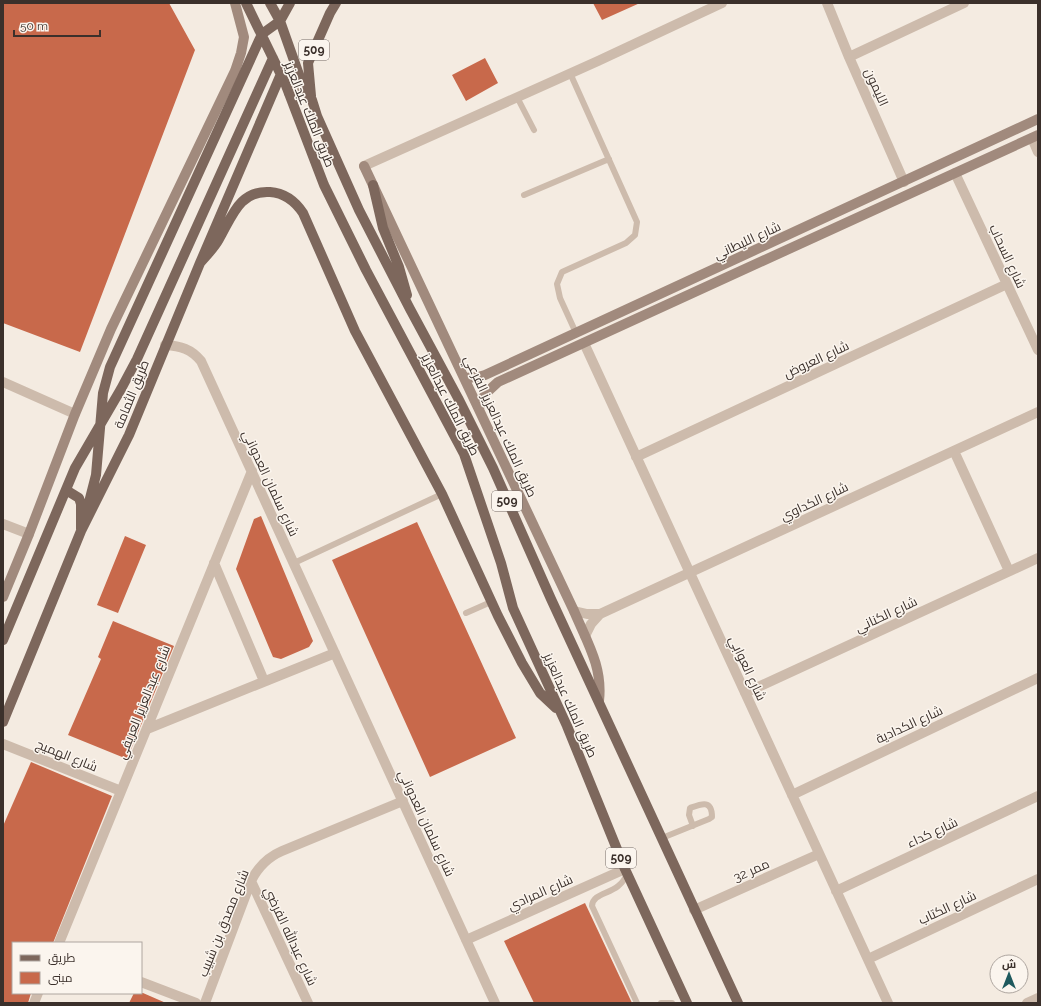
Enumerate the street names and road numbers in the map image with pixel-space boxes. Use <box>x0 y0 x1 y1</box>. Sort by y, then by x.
road number: 509 <box>299 40 329 60</box>
street label: طريق الملك عبدالعزيز <box>281 58 338 169</box>
street label: الليمون <box>862 66 891 108</box>
street label: شارع الليطاني <box>711 218 784 265</box>
street label: شارع السحاب <box>985 222 1029 291</box>
street label: شارع العروض <box>781 338 852 382</box>
street label: طريق الملك عبدالعزيز <box>418 350 483 458</box>
street label: طريق الملك عبدالعزيز الفرعي <box>458 353 540 501</box>
street label: طريق الثمامة <box>111 358 152 431</box>
street label: شارع سلمان العدواني <box>237 428 302 540</box>
street label: شارع الكداوي <box>778 479 852 526</box>
road number: 509 <box>492 491 522 511</box>
street label: شارع الكناني <box>853 594 921 638</box>
street label: شارع العوابي <box>723 633 769 704</box>
street label: شارع عبدالعزيز العريفي <box>114 643 176 762</box>
street label: طريق الملك عبدالعزيز <box>540 650 600 760</box>
street label: شارع الكدادية <box>873 702 945 747</box>
street label: شارع الهميج <box>34 736 100 776</box>
street label: شارع سلمان العدواني <box>393 768 458 880</box>
street label: شارع كداء <box>905 814 960 852</box>
road number: 509 <box>606 848 636 868</box>
street label: ممر 32 <box>731 856 772 885</box>
street label: شارع مصدق بن شبيب <box>195 867 253 979</box>
street label: شارع المرادي <box>505 871 576 916</box>
street label: شارع عبدالله الفرضي <box>258 884 321 989</box>
street label: شارع الكتاب <box>916 888 979 928</box>

